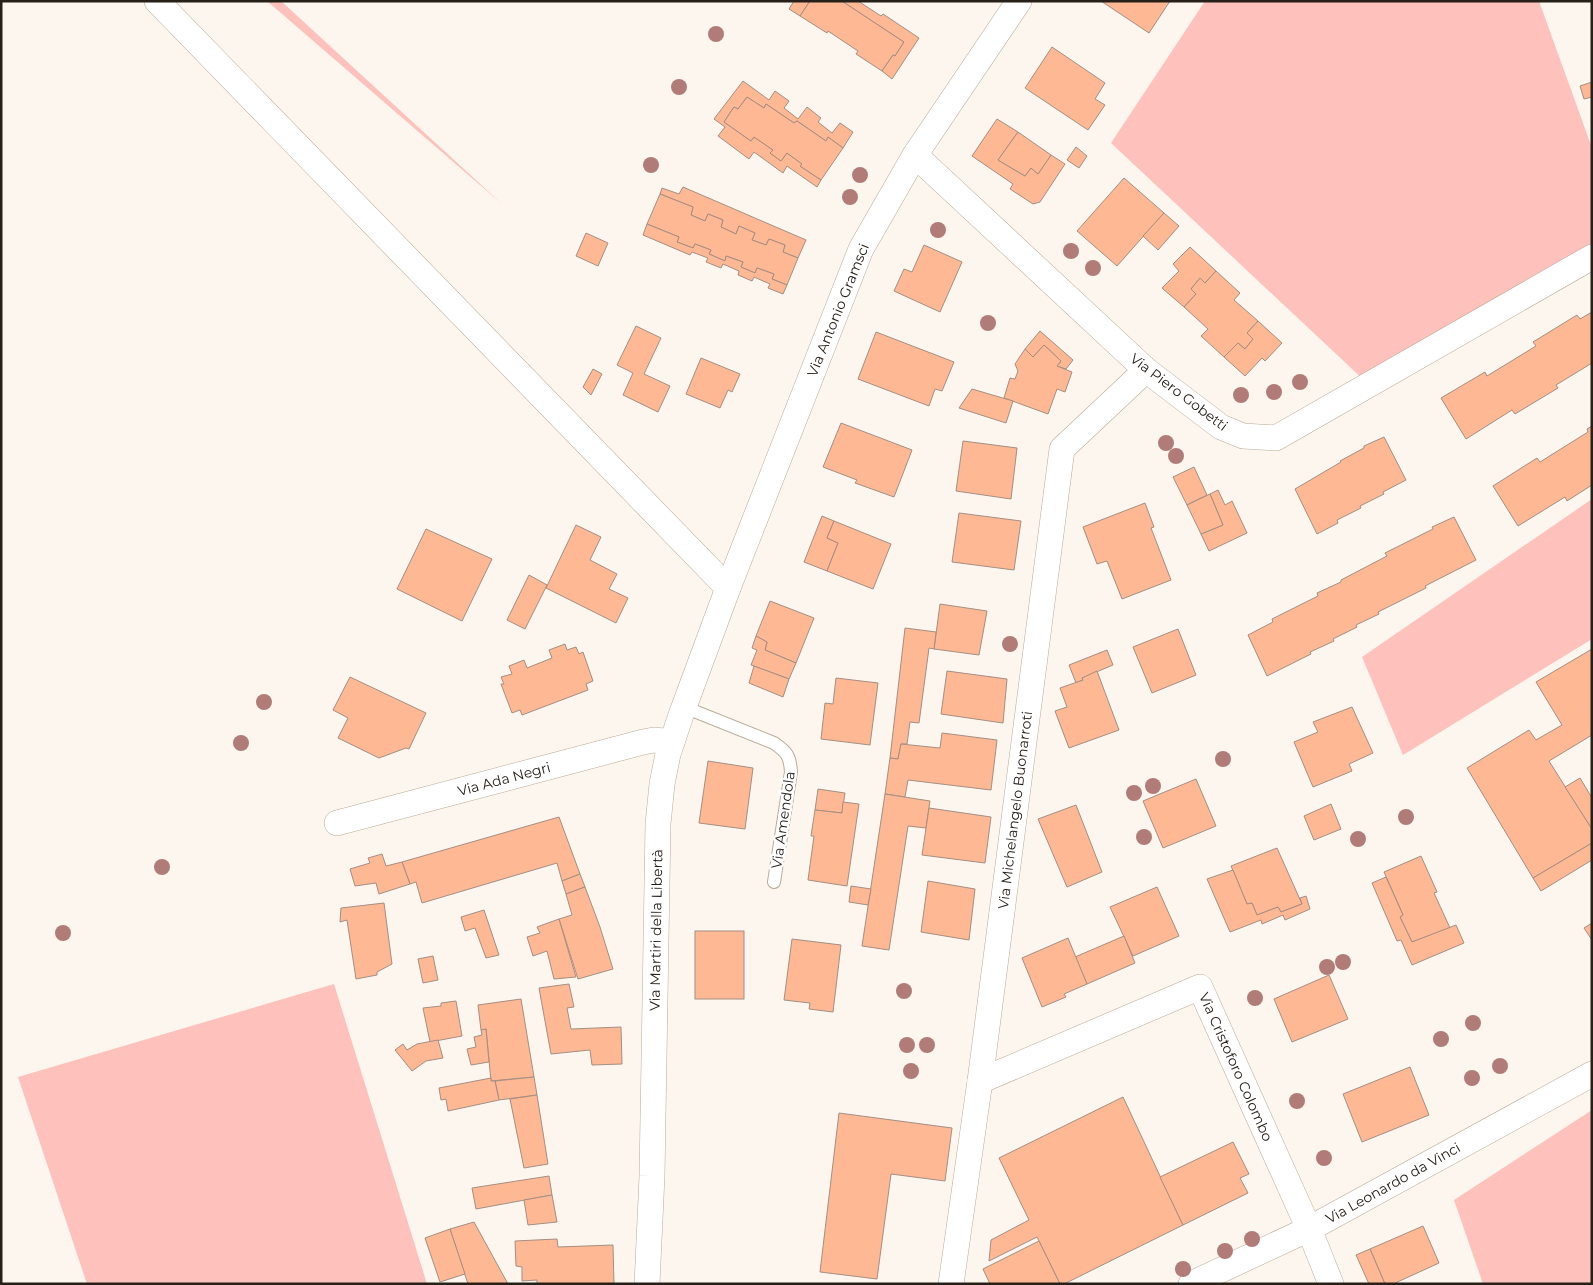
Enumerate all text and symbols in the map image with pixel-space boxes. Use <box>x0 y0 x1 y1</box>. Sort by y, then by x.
street label: Via Antonio Gramsci <box>803 241 873 379</box>
street label: Via Piero Gobetti <box>1127 349 1231 435</box>
street label: Via Michelangelo Buonarroti <box>994 710 1036 910</box>
street label: Via Ada Negri <box>456 758 552 800</box>
street label: Via Amendola <box>767 770 799 870</box>
street label: Via Martiri della Libertà <box>646 849 666 1011</box>
street label: Via Cristoforo Colombo <box>1195 990 1277 1144</box>
street label: Via Leonardo da Vinci <box>1322 1138 1464 1228</box>

